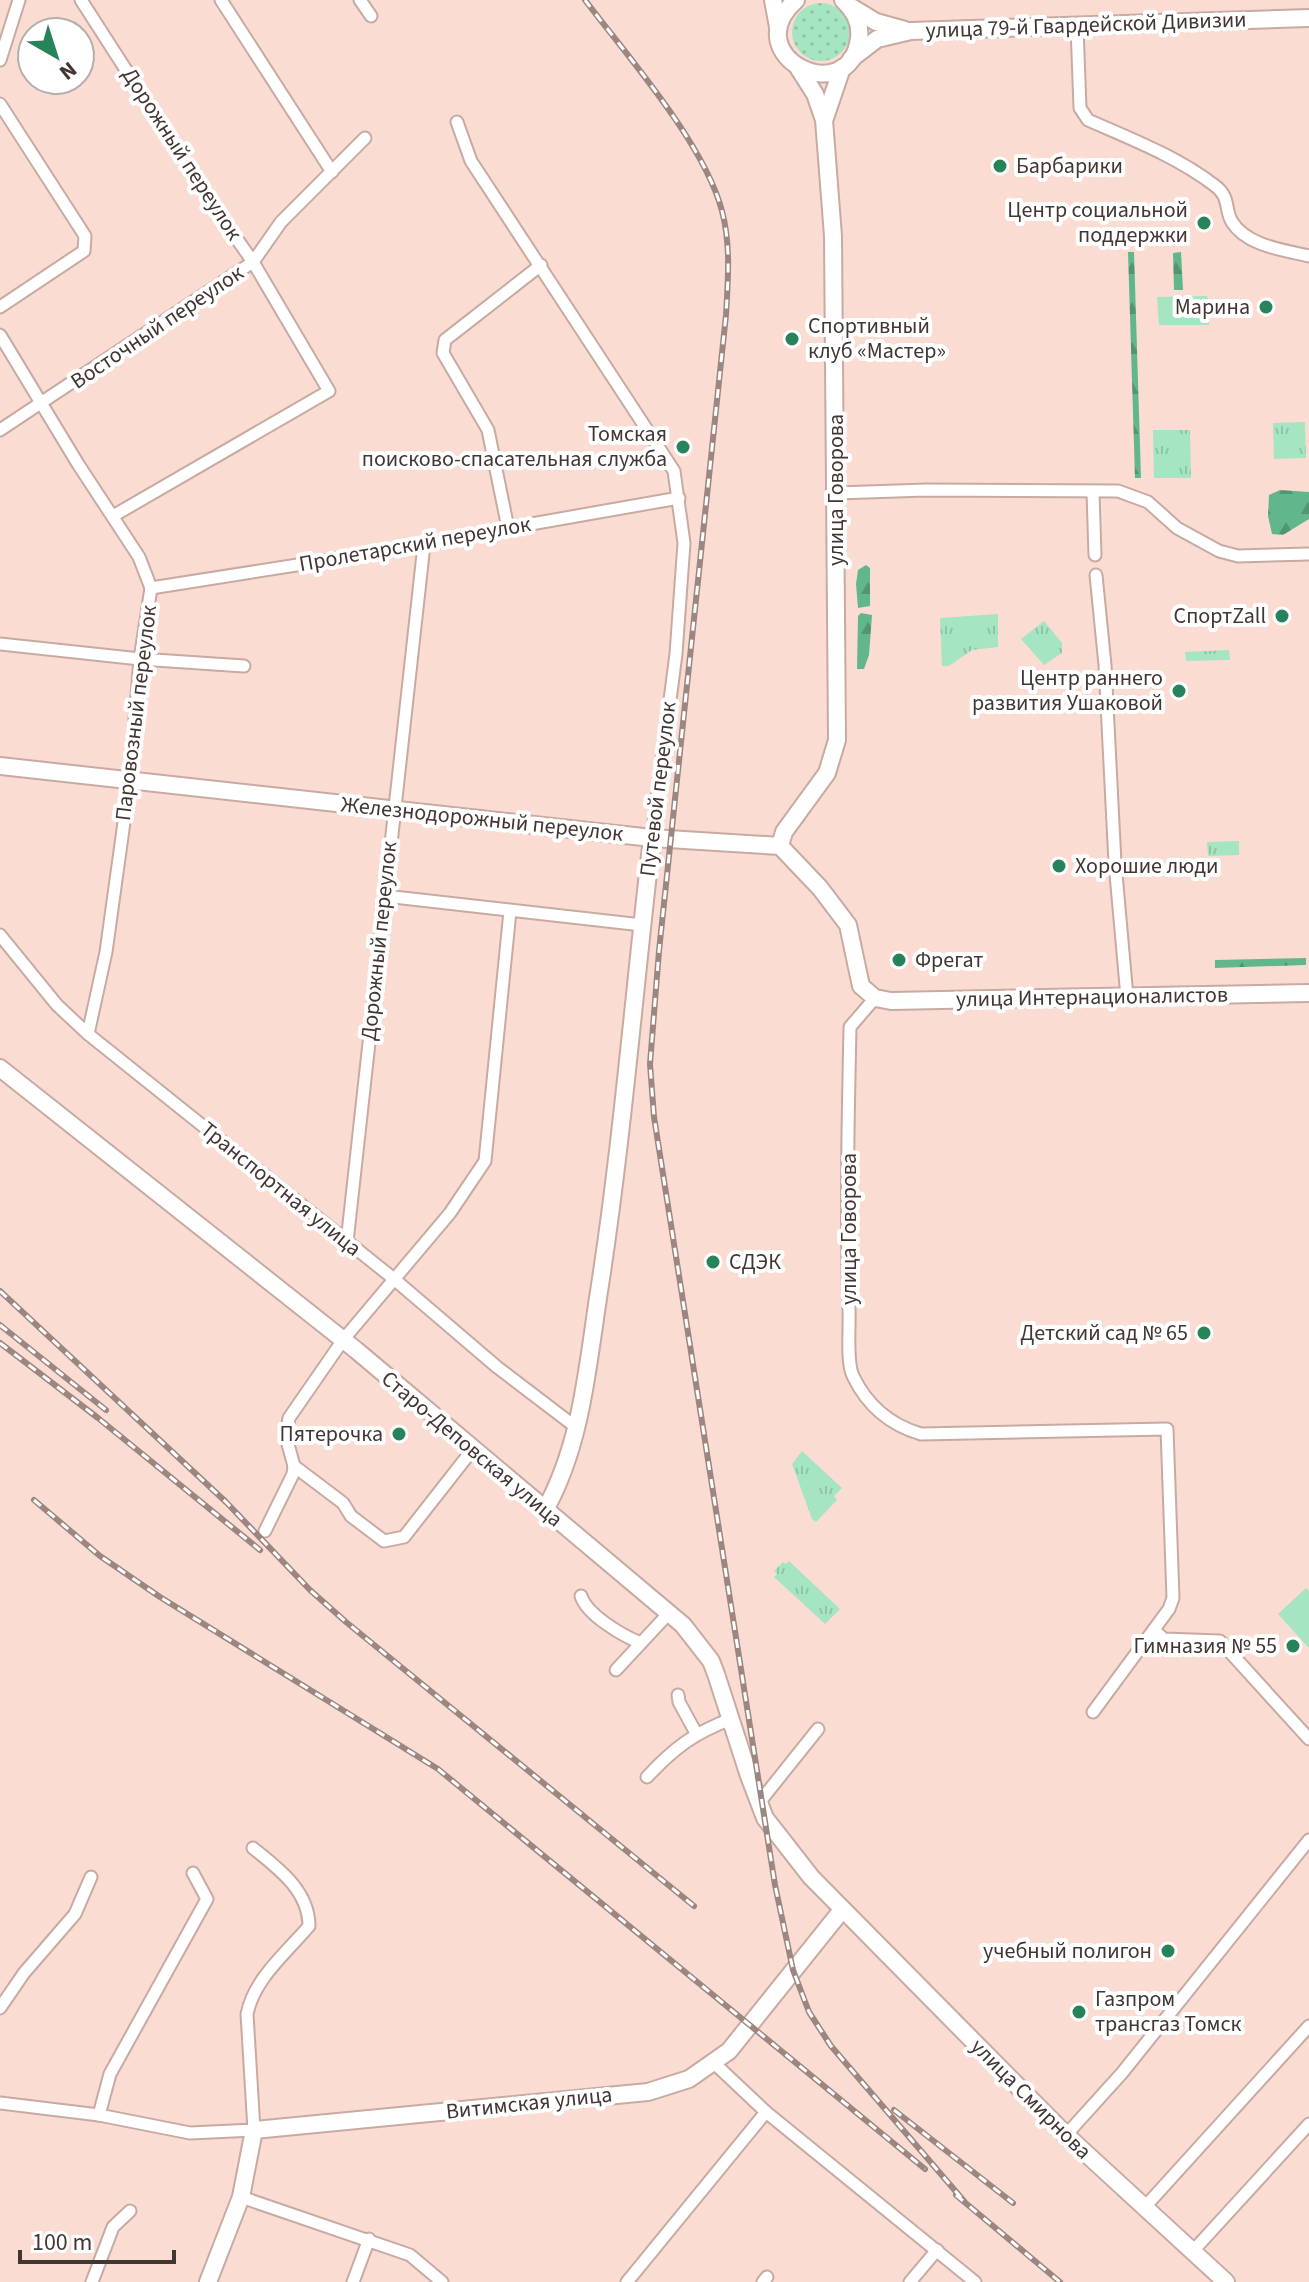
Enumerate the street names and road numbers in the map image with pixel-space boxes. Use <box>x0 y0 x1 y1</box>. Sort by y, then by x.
street label: улица 79-й Гвардейской Дивизии <box>925 3 1247 47</box>
street label: Дорожный переулок <box>114 61 250 247</box>
street label: Восточный переулок <box>64 257 250 397</box>
street label: улица Говорова <box>820 414 852 566</box>
street label: Пролетарский переулок <box>297 508 533 580</box>
street label: Паровозный переулок <box>107 603 165 823</box>
street label: Путевой переулок <box>631 700 685 878</box>
street label: Железнодорожный переулок <box>339 788 625 850</box>
street label: Дорожный переулок <box>353 840 405 1042</box>
street label: улица Интернационалистов <box>956 979 1228 1015</box>
street label: Транспортная улица <box>194 1114 368 1264</box>
street label: улица Говорова <box>833 1153 865 1305</box>
street label: Старо-Деповская улица <box>374 1363 570 1535</box>
street label: улица Смирнова <box>963 2031 1099 2167</box>
street label: Витимская улица <box>444 2078 614 2128</box>

